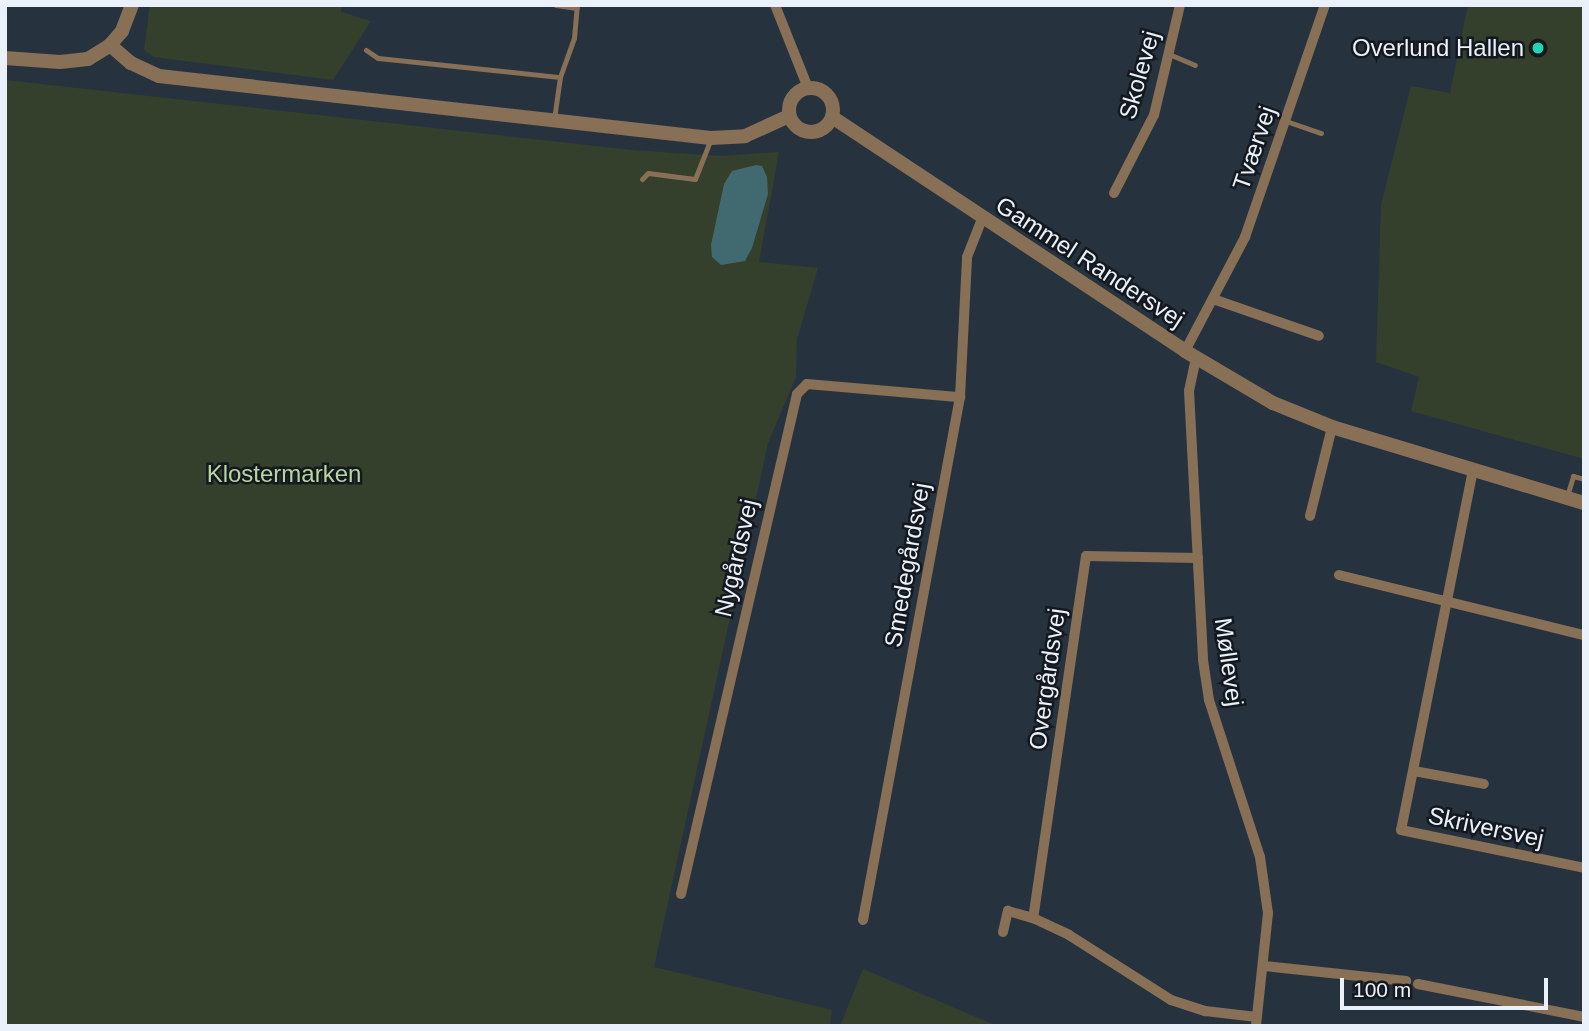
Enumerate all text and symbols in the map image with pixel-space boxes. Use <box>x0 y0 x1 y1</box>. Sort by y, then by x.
street label: Skolevej <box>1113 27 1165 123</box>
place label: Overlund Hallen <box>1352 34 1524 62</box>
marker: Overlund Hallen <box>1530 40 1546 56</box>
street label: Tværvej <box>1226 102 1282 194</box>
street label: Gammel Randersvej <box>990 190 1190 334</box>
park label: Klostermarken <box>207 460 361 488</box>
street label: Smedegårdsvej <box>878 480 936 650</box>
street label: Nygårdsvej <box>708 496 764 620</box>
street label: Overgårdsvej <box>1023 606 1071 752</box>
street label: Møllevej <box>1209 616 1249 708</box>
street label: Skriversvej <box>1426 801 1546 853</box>
scale bar <box>1344 964 1552 1008</box>
text: 100 m <box>1353 978 1411 1001</box>

